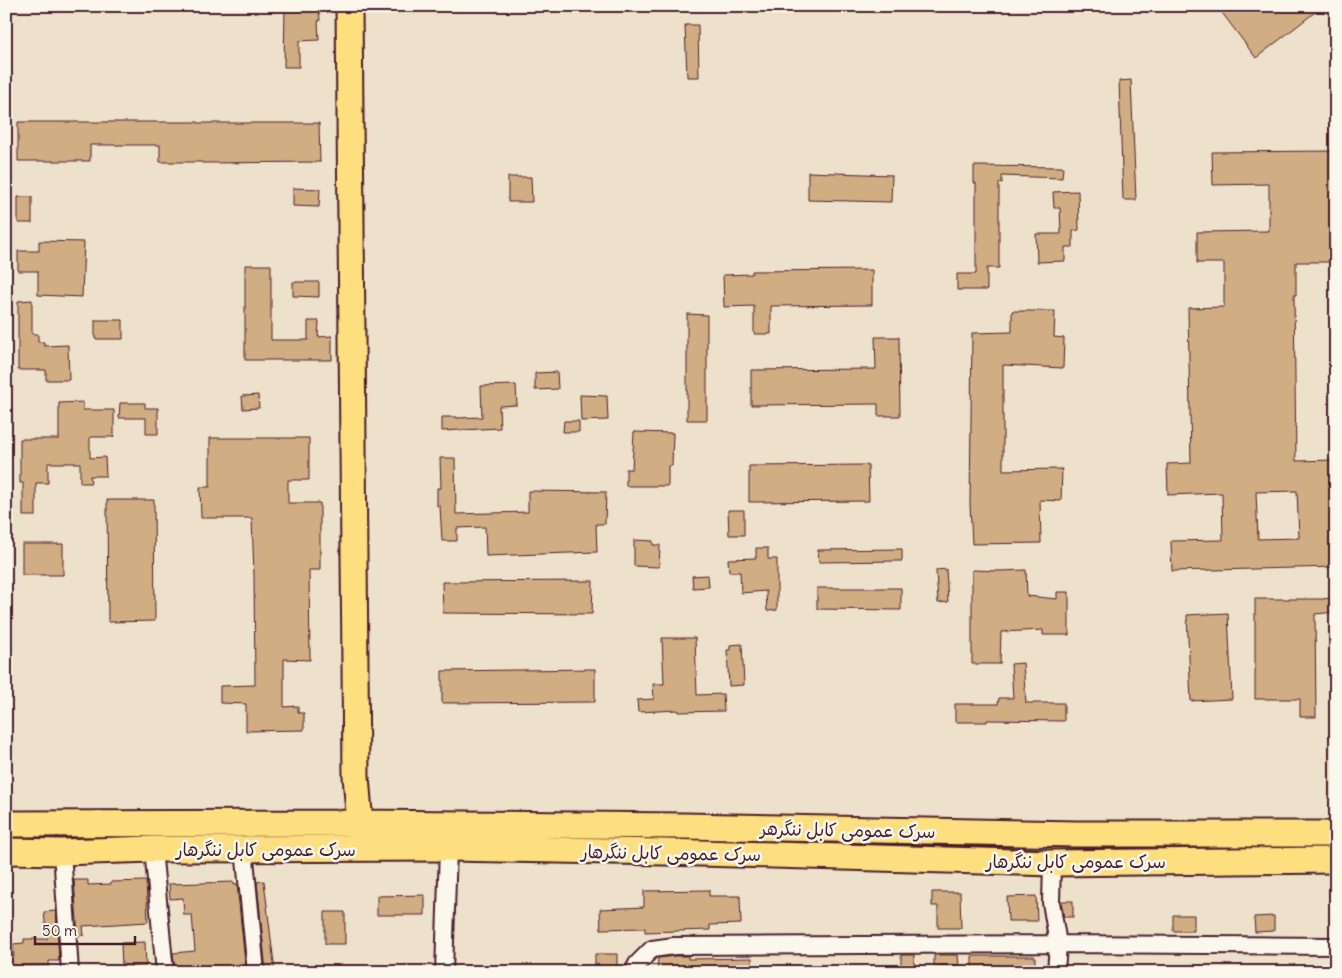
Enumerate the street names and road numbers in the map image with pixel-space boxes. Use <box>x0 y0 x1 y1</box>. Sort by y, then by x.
street label: سرک عمومی کابل ننگرهر <box>758 817 936 843</box>
street label: سرک عمومی کابل ننگرهار <box>174 838 356 861</box>
street label: سرک عمومی کابل ننگرهار <box>579 840 761 866</box>
street label: سرک عمومی کابل ننگرهار <box>984 850 1166 873</box>

